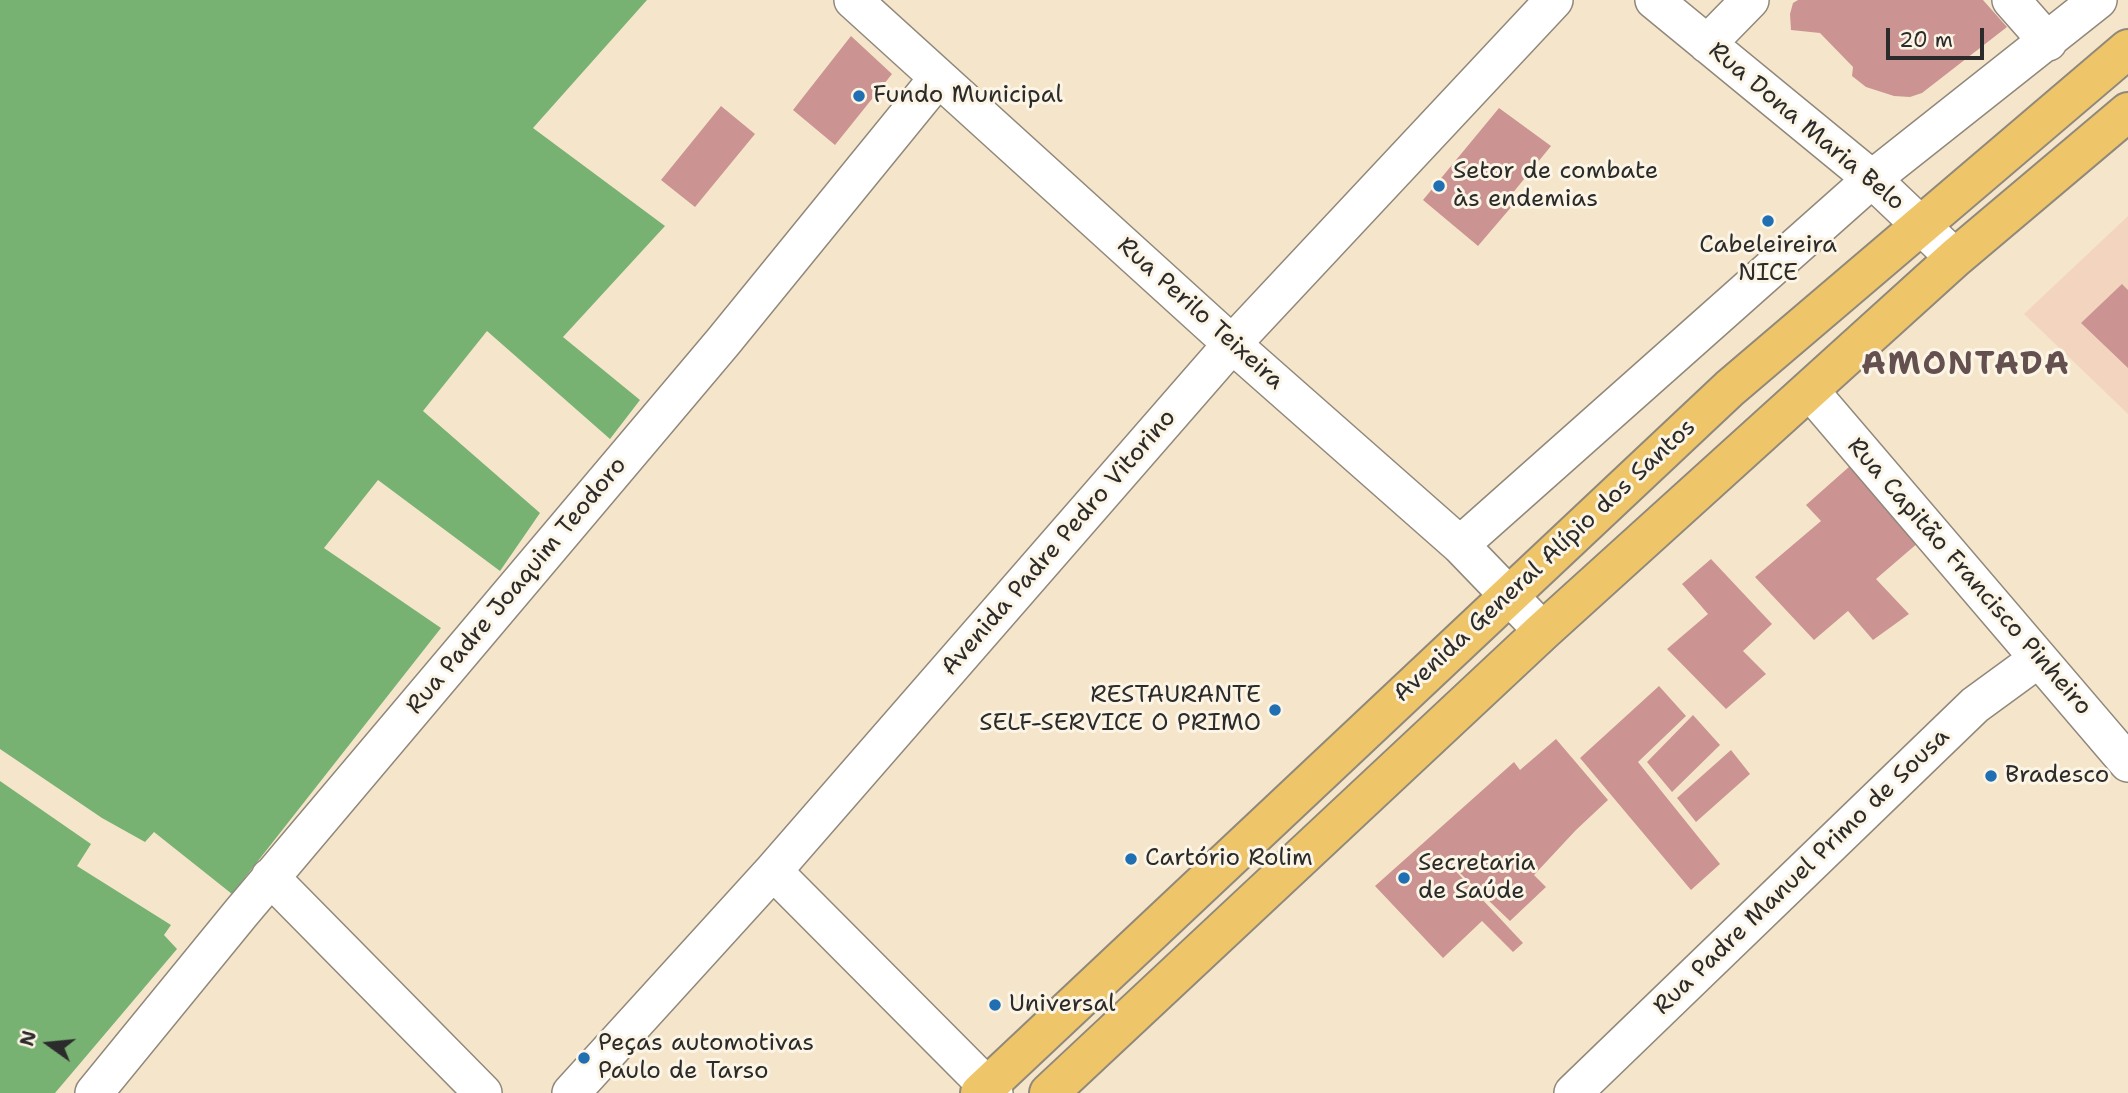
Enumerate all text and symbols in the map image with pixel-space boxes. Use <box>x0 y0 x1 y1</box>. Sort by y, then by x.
scale bar <box>1890 14 1988 58</box>
text: 20 m <box>1899 26 1953 54</box>
street label: Rua Dona Maria Belo <box>1702 37 1910 217</box>
place label: Fundo Municipal <box>873 82 1063 110</box>
marker: Fundo Municipal <box>851 88 867 104</box>
place label: Setor de combate às endemias <box>1453 158 1658 214</box>
marker: Setor de combate às endemias <box>1431 178 1447 194</box>
marker: Cabeleireira NICE <box>1760 213 1776 229</box>
street label: Rua Perilo Teixeira <box>1111 232 1289 396</box>
place label: Cabeleireira NICE <box>1699 232 1837 288</box>
district label: AMONTADA <box>1862 347 2070 385</box>
street label: Avenida Padre Pedro Vitorino <box>936 404 1182 682</box>
street label: Avenida General Alípio dos Santos <box>1388 413 1702 709</box>
street label: Rua Capitão Francisco Pinheiro <box>1841 432 2097 722</box>
street label: Rua Padre Joaquim Teodoro <box>401 451 633 721</box>
place label: RESTAURANTE SELF-SERVICE O PRIMO <box>979 682 1261 738</box>
marker: RESTAURANTE SELF-SERVICE O PRIMO <box>1267 702 1283 718</box>
street label: Rua Padre Manuel Primo de Sousa <box>1648 723 1956 1021</box>
place label: Bradesco <box>2005 762 2109 790</box>
marker: Bradesco <box>1983 768 1999 784</box>
place label: Cartório Rolim <box>1145 845 1313 873</box>
place label: Secretaria de Saúde <box>1418 850 1536 906</box>
marker: Cartório Rolim <box>1123 851 1139 867</box>
marker: Secretaria de Saúde <box>1396 870 1412 886</box>
place label: Universal <box>1009 991 1116 1019</box>
marker: Universal <box>987 997 1003 1013</box>
north arrow <box>14 1009 84 1079</box>
text: N <box>14 1028 42 1049</box>
place label: Peças automotivas Paulo de Tarso <box>598 1030 814 1086</box>
marker: Peças automotivas Paulo de Tarso <box>576 1050 592 1066</box>

